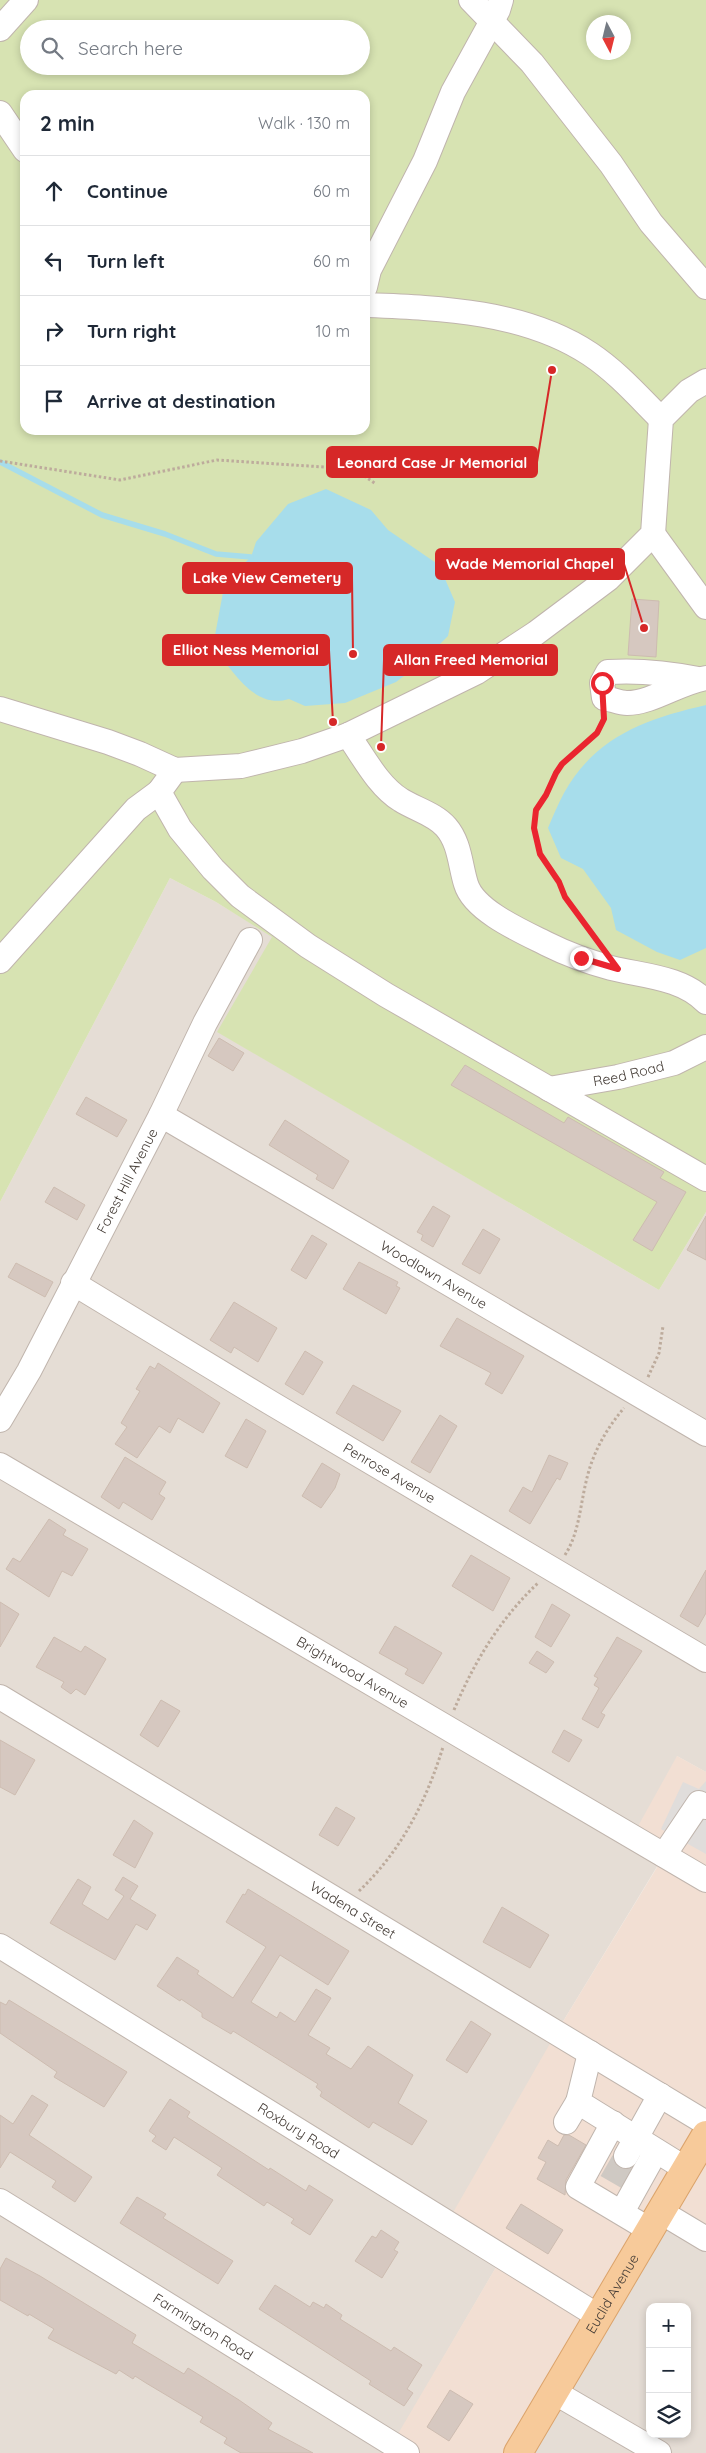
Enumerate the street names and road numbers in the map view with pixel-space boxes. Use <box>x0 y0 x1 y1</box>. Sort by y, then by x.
street label: Reed Road <box>592 1057 666 1090</box>
street label: Forest Hill Avenue <box>93 1125 162 1236</box>
street label: Woodlawn Avenue <box>377 1236 490 1313</box>
street label: Penrose Avenue <box>340 1439 439 1507</box>
street label: Brightwood Avenue <box>293 1632 412 1712</box>
street label: Wadena Street <box>307 1877 399 1943</box>
street label: Roxbury Road <box>254 2099 343 2163</box>
street label: Euclid Avenue <box>582 2251 643 2337</box>
street label: Farmington Road <box>150 2289 256 2364</box>

